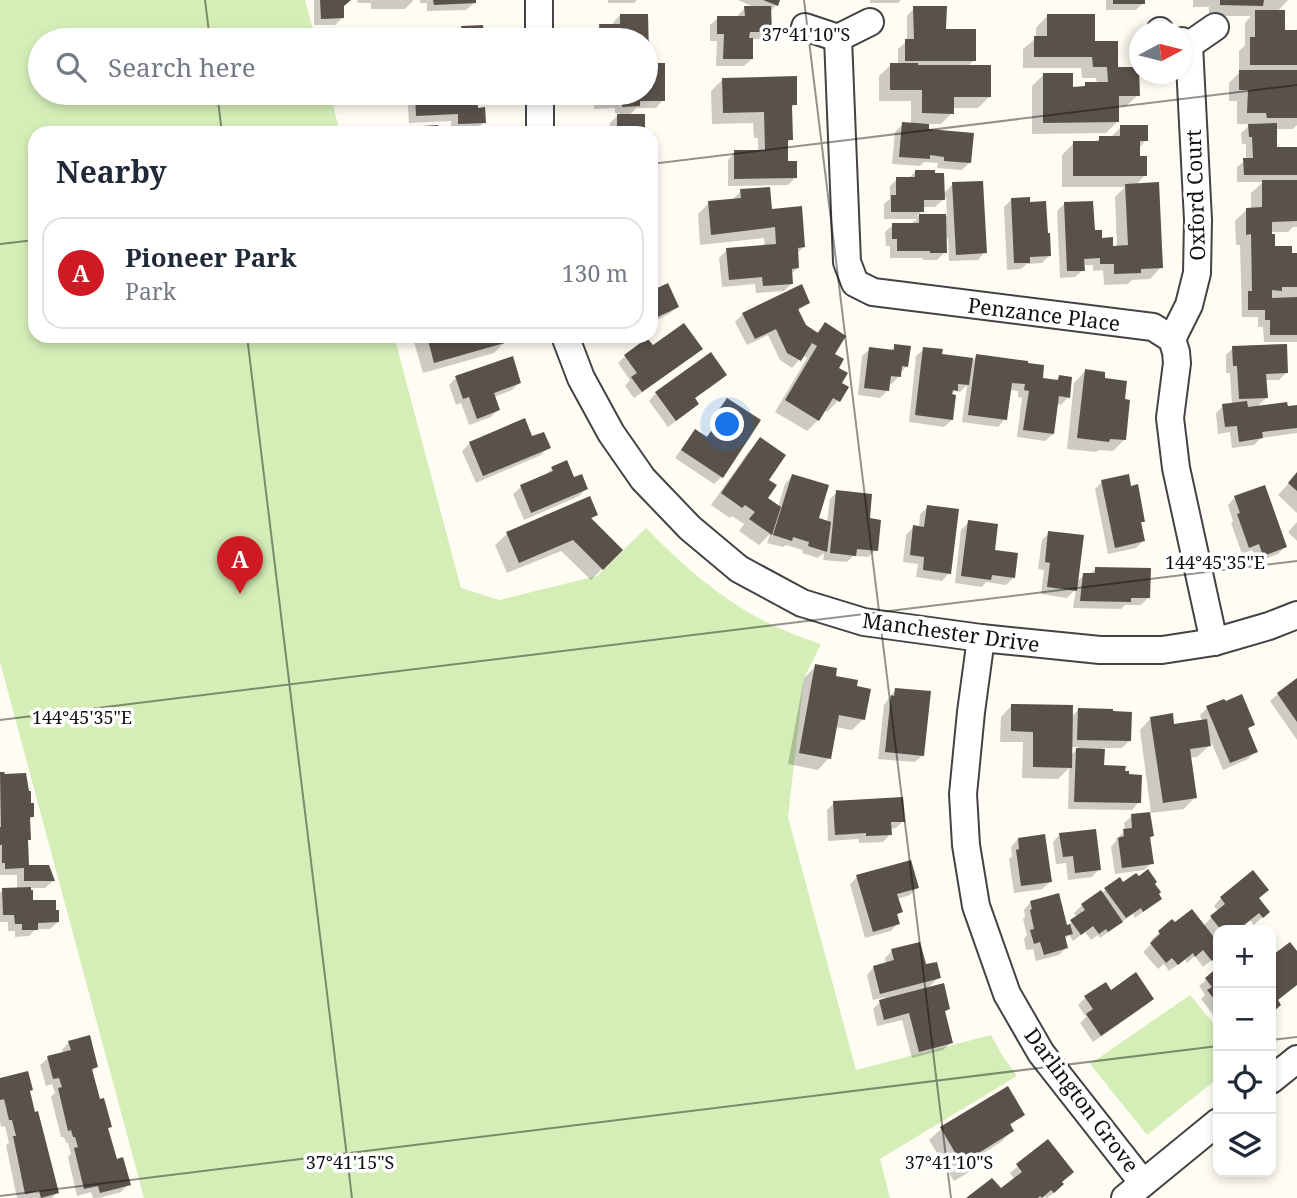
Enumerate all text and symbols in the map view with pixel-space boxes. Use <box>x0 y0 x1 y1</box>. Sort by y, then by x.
north arrow <box>1129 21 1192 84</box>
text: 37°41'10"S <box>762 22 850 46</box>
search box <box>28 28 658 105</box>
icon: search <box>52 48 90 86</box>
text: Search here <box>108 49 256 85</box>
street label: Oxford Court <box>1179 129 1211 261</box>
text: Nearby <box>56 151 167 192</box>
text: Pioneer Park <box>125 239 297 275</box>
text: A <box>72 257 90 289</box>
text: 130 m <box>562 257 628 289</box>
text: Park <box>125 275 176 307</box>
street label: Penzance Place <box>966 291 1122 337</box>
your location <box>710 407 744 441</box>
pin: A <box>217 536 263 594</box>
text: 144°45'35"E <box>1165 550 1265 574</box>
street label: Manchester Drive <box>861 606 1041 658</box>
text: 144°45'35"E <box>32 705 132 729</box>
map controls <box>1213 925 1276 1177</box>
button: + <box>1213 925 1276 988</box>
button: − <box>1213 988 1276 1051</box>
street label: Darlington Grove <box>1018 1022 1146 1178</box>
button: locate <box>1213 1051 1276 1114</box>
button: layers <box>1213 1114 1276 1177</box>
text: 37°41'15"S <box>306 1150 394 1174</box>
text: 37°41'10"S <box>905 1150 993 1174</box>

